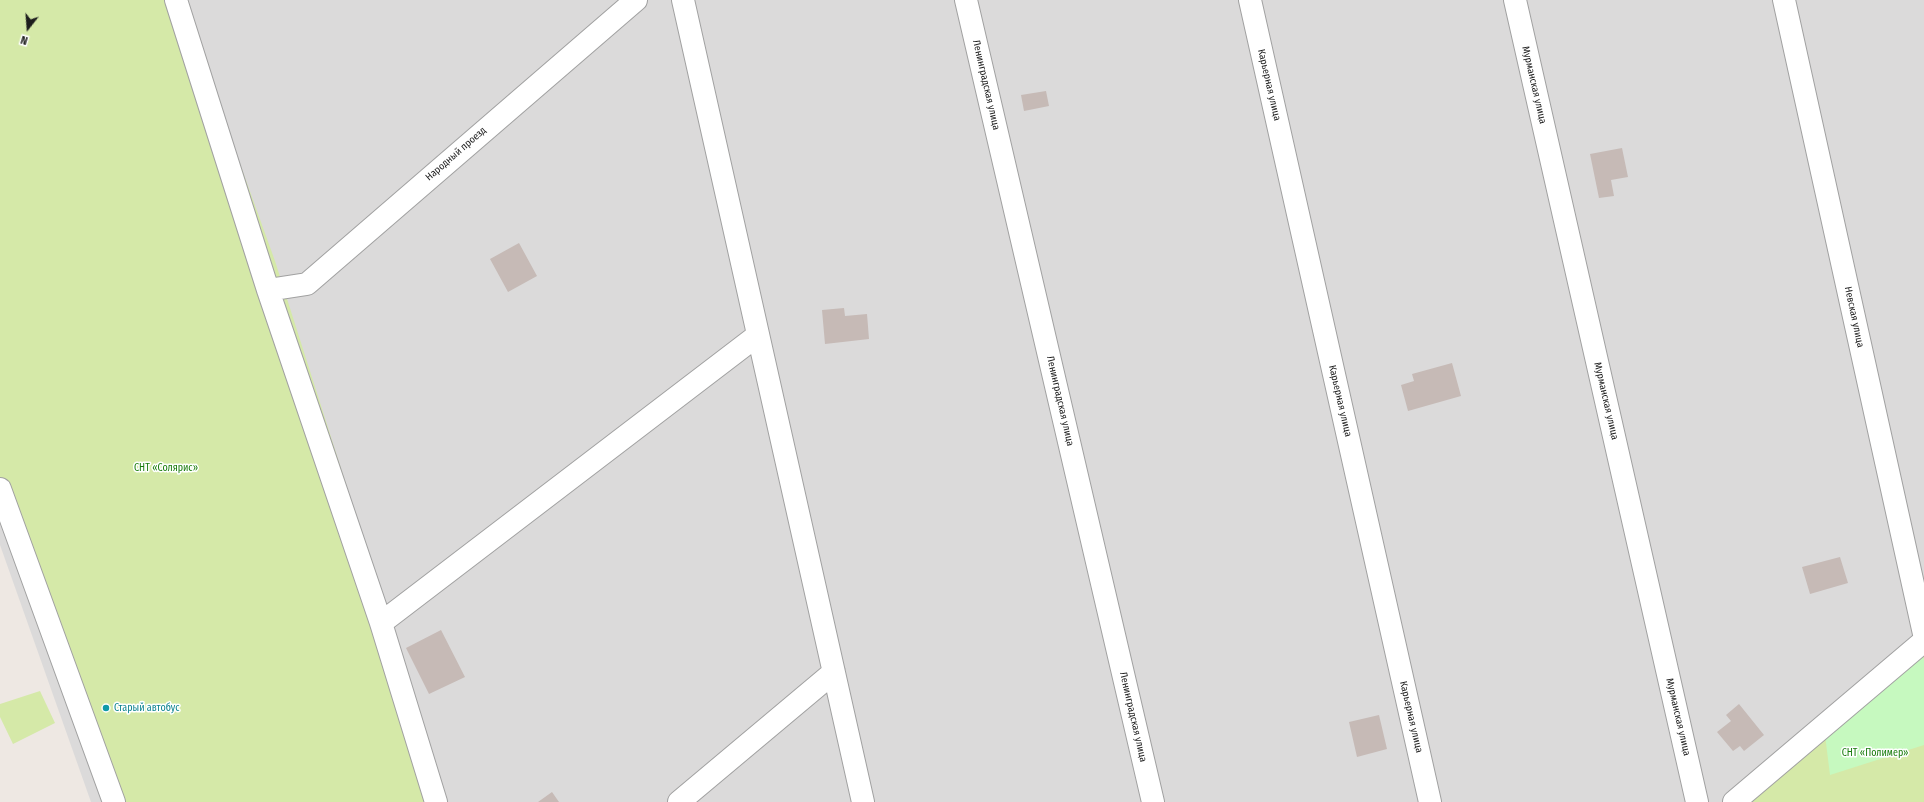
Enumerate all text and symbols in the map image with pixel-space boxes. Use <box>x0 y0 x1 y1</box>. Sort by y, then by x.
north arrow <box>8 8 48 48</box>
text: N <box>19 33 29 47</box>
street label: Ленинградская улица <box>970 39 1002 131</box>
street label: Мурманская улица <box>1519 45 1549 125</box>
street label: Карьерная улица <box>1255 48 1283 122</box>
street label: Народный проезд <box>423 124 489 184</box>
street label: Невская улица <box>1842 285 1866 349</box>
street label: Ленинградская улица <box>1044 355 1076 447</box>
street label: Мурманская улица <box>1591 361 1621 441</box>
street label: Карьерная улица <box>1326 364 1354 438</box>
park label: СНТ «Солярис» <box>134 462 198 474</box>
street label: Ленинградская улица <box>1117 671 1149 763</box>
street label: Мурманская улица <box>1663 677 1693 757</box>
street label: Карьерная улица <box>1397 680 1425 754</box>
place label: Старый автобус <box>114 702 180 714</box>
marker: Старый автобус <box>101 703 111 713</box>
park label: СНТ «Полимер» <box>1842 747 1908 759</box>

